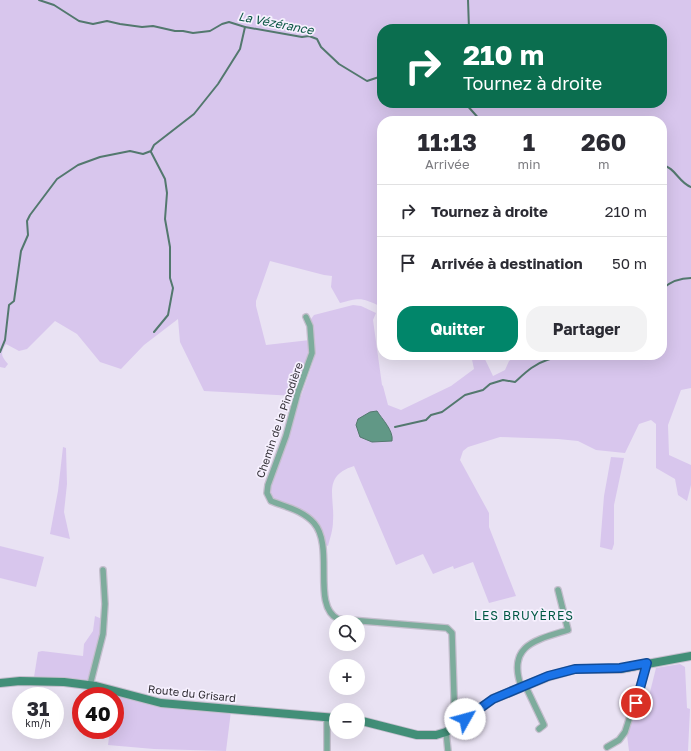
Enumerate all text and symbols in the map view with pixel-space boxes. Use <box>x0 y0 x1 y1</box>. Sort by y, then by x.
water label: La Vézérance <box>237 8 316 38</box>
text: 210 m <box>463 38 544 71</box>
icon: right <box>397 40 449 92</box>
text: Tournez à droite <box>463 72 602 94</box>
text: 11:13 <box>418 127 477 156</box>
text: 1 <box>523 127 535 156</box>
text: 260 <box>581 127 626 156</box>
text: Arrivée <box>425 156 469 172</box>
text: min <box>517 156 540 172</box>
text: m <box>598 156 609 172</box>
icon: right <box>397 200 419 222</box>
text: Tournez à droite <box>431 202 548 220</box>
text: 210 m <box>605 202 647 220</box>
icon: arrive <box>397 252 419 274</box>
text: Arrivée à destination <box>431 254 583 272</box>
text: 50 m <box>612 254 647 272</box>
button: Quitter <box>397 306 518 352</box>
button: Partager <box>526 306 647 352</box>
street label: Chemin de la Pinodière <box>253 361 305 479</box>
district label: LES BRUYÈRES <box>474 608 574 623</box>
map controls <box>329 615 365 739</box>
button: search <box>329 615 365 651</box>
button: + <box>329 659 365 695</box>
street label: Route du Grisard <box>147 682 237 704</box>
pin <box>619 686 653 720</box>
speed limit sign: 40 <box>72 687 124 739</box>
icon: arrive <box>625 692 647 714</box>
text: 31 <box>27 696 49 720</box>
position arrow <box>444 698 486 740</box>
button: − <box>329 703 365 739</box>
text: km/h <box>25 717 51 729</box>

